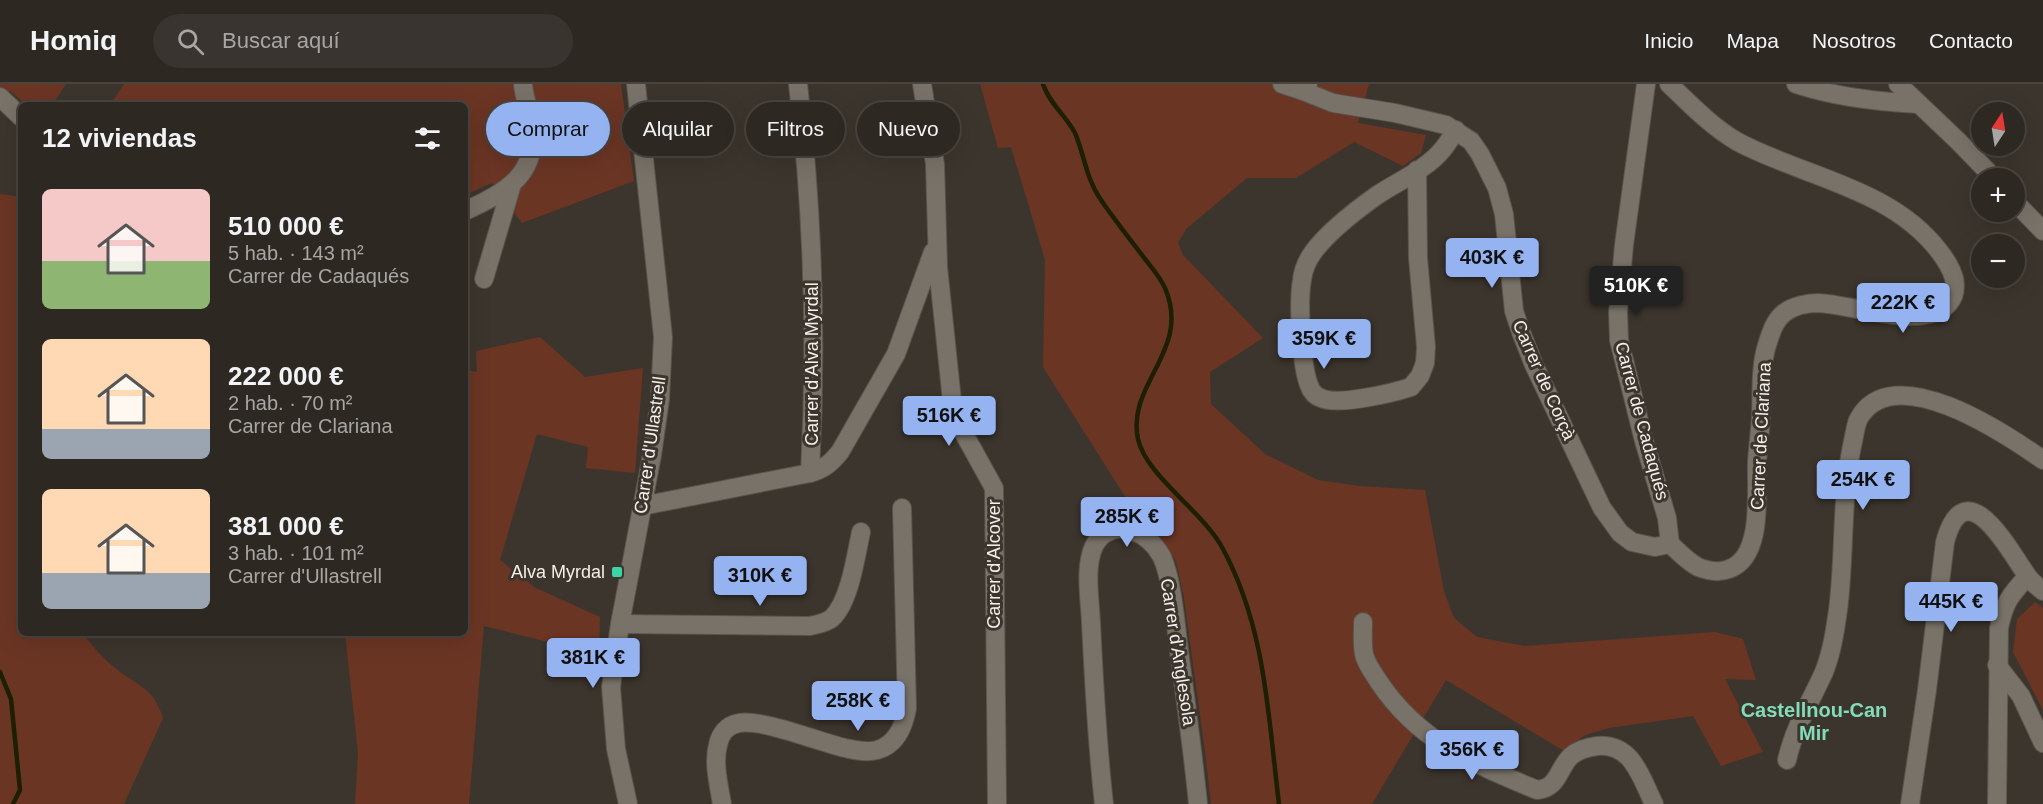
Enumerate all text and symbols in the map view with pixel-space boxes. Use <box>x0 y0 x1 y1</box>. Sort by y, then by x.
search box <box>153 14 573 68</box>
text: Homiq <box>30 25 117 56</box>
icon: search <box>174 25 207 58</box>
text: Buscar aquí <box>222 28 340 53</box>
text: Inicio <box>1644 29 1693 52</box>
text: Mapa <box>1726 29 1779 52</box>
text: Nosotros <box>1812 29 1896 52</box>
text: Contacto <box>1929 29 2013 52</box>
chip: Comprar <box>486 102 610 156</box>
chip: Alquilar <box>622 102 734 156</box>
chip: Filtros <box>746 102 845 156</box>
chip: Nuevo <box>857 102 960 156</box>
north arrow <box>1971 102 2025 156</box>
map controls <box>1971 102 2025 288</box>
icon: filters <box>411 122 444 155</box>
text: 12 viviendas <box>42 123 197 153</box>
button: + <box>1971 168 2025 222</box>
text: 510 000 € <box>228 211 344 241</box>
icon: home <box>90 213 162 285</box>
button: − <box>1971 234 2025 288</box>
pin: 403K € <box>1443 238 1541 289</box>
text: 5 hab. · 143 m² <box>228 242 364 264</box>
text: 403K € <box>1460 246 1524 268</box>
text: Carrer de Cadaqués <box>228 265 409 287</box>
pin: 510K € <box>1587 266 1685 317</box>
text: 510K € <box>1604 274 1668 296</box>
street label: Carrer d'Alva Myrdal <box>802 282 822 446</box>
pin: 222K € <box>1854 283 1952 334</box>
text: 222K € <box>1871 291 1935 313</box>
street label: Carrer de Corçà <box>1509 317 1580 444</box>
pin: 359K € <box>1275 319 1373 370</box>
text: 359K € <box>1292 327 1356 349</box>
street label: Carrer de Cadaqués <box>1611 340 1673 502</box>
text: 222 000 € <box>228 361 344 391</box>
street label: Carrer de Clariana <box>1747 361 1775 510</box>
icon: home <box>90 363 162 435</box>
street label: Carrer d'Ullastrell <box>630 375 670 515</box>
text: 2 hab. · 70 m² <box>228 392 353 414</box>
pin: 516K € <box>900 396 998 447</box>
text: 516K € <box>917 404 981 426</box>
text: Carrer de Clariana <box>228 415 393 437</box>
pin: 254K € <box>1814 460 1912 511</box>
text: 254K € <box>1831 468 1895 490</box>
pin: 285K € <box>1078 497 1176 548</box>
street label: Carrer d'Alcover <box>984 499 1004 629</box>
text: 285K € <box>1095 505 1159 527</box>
text: 381 000 € <box>228 511 344 541</box>
icon: home <box>90 513 162 585</box>
text: 3 hab. · 101 m² <box>228 542 364 564</box>
pin: 310K € <box>711 556 809 607</box>
place label: Alva Myrdal <box>511 562 605 582</box>
text: 310K € <box>728 564 792 586</box>
text: Carrer d'Ullastrell <box>228 565 382 587</box>
marker: Alva Myrdal <box>610 565 624 579</box>
street label: Carrer d'Anglesola <box>1157 577 1200 728</box>
pin: 445K € <box>1902 582 2000 633</box>
text: 445K € <box>1919 590 1983 612</box>
pin: 381K € <box>544 638 642 689</box>
text: 381K € <box>561 646 625 668</box>
pin: 258K € <box>809 681 907 732</box>
text: 258K € <box>826 689 890 711</box>
district label: Castellnou-Can Mir <box>1741 699 1887 744</box>
pin: 356K € <box>1423 730 1521 781</box>
text: 356K € <box>1440 738 1504 760</box>

